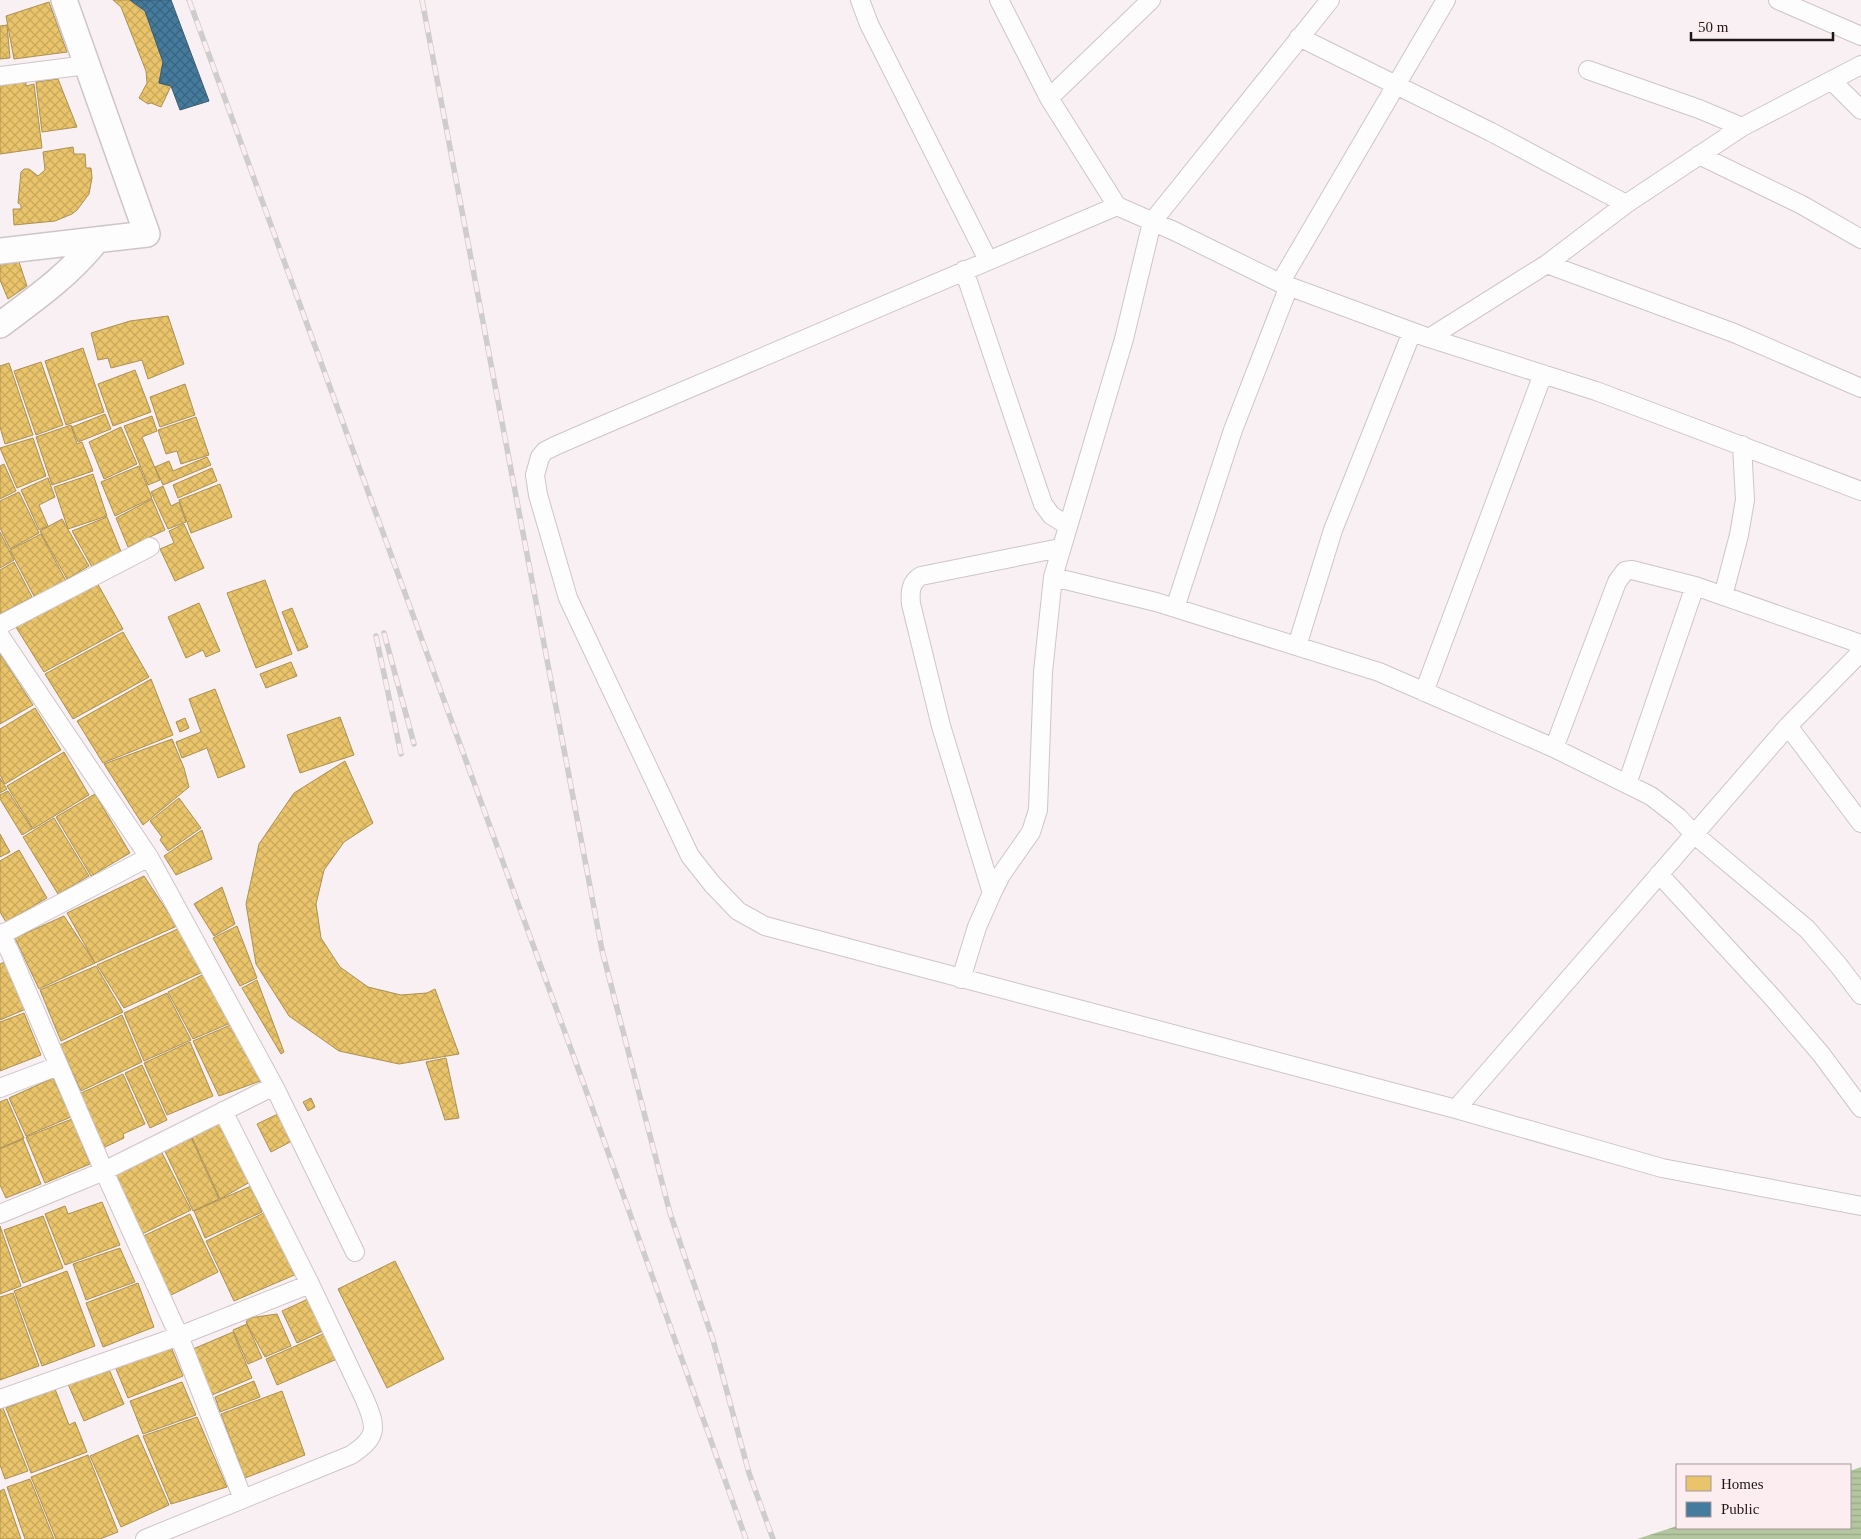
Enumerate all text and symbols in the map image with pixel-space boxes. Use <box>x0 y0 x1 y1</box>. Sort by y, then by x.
scale bar <box>1691 10 1834 42</box>
text: 50 m <box>1698 19 1729 35</box>
legend <box>1676 1464 1851 1529</box>
text: Homes <box>1721 1476 1764 1492</box>
text: Public <box>1721 1501 1760 1517</box>

